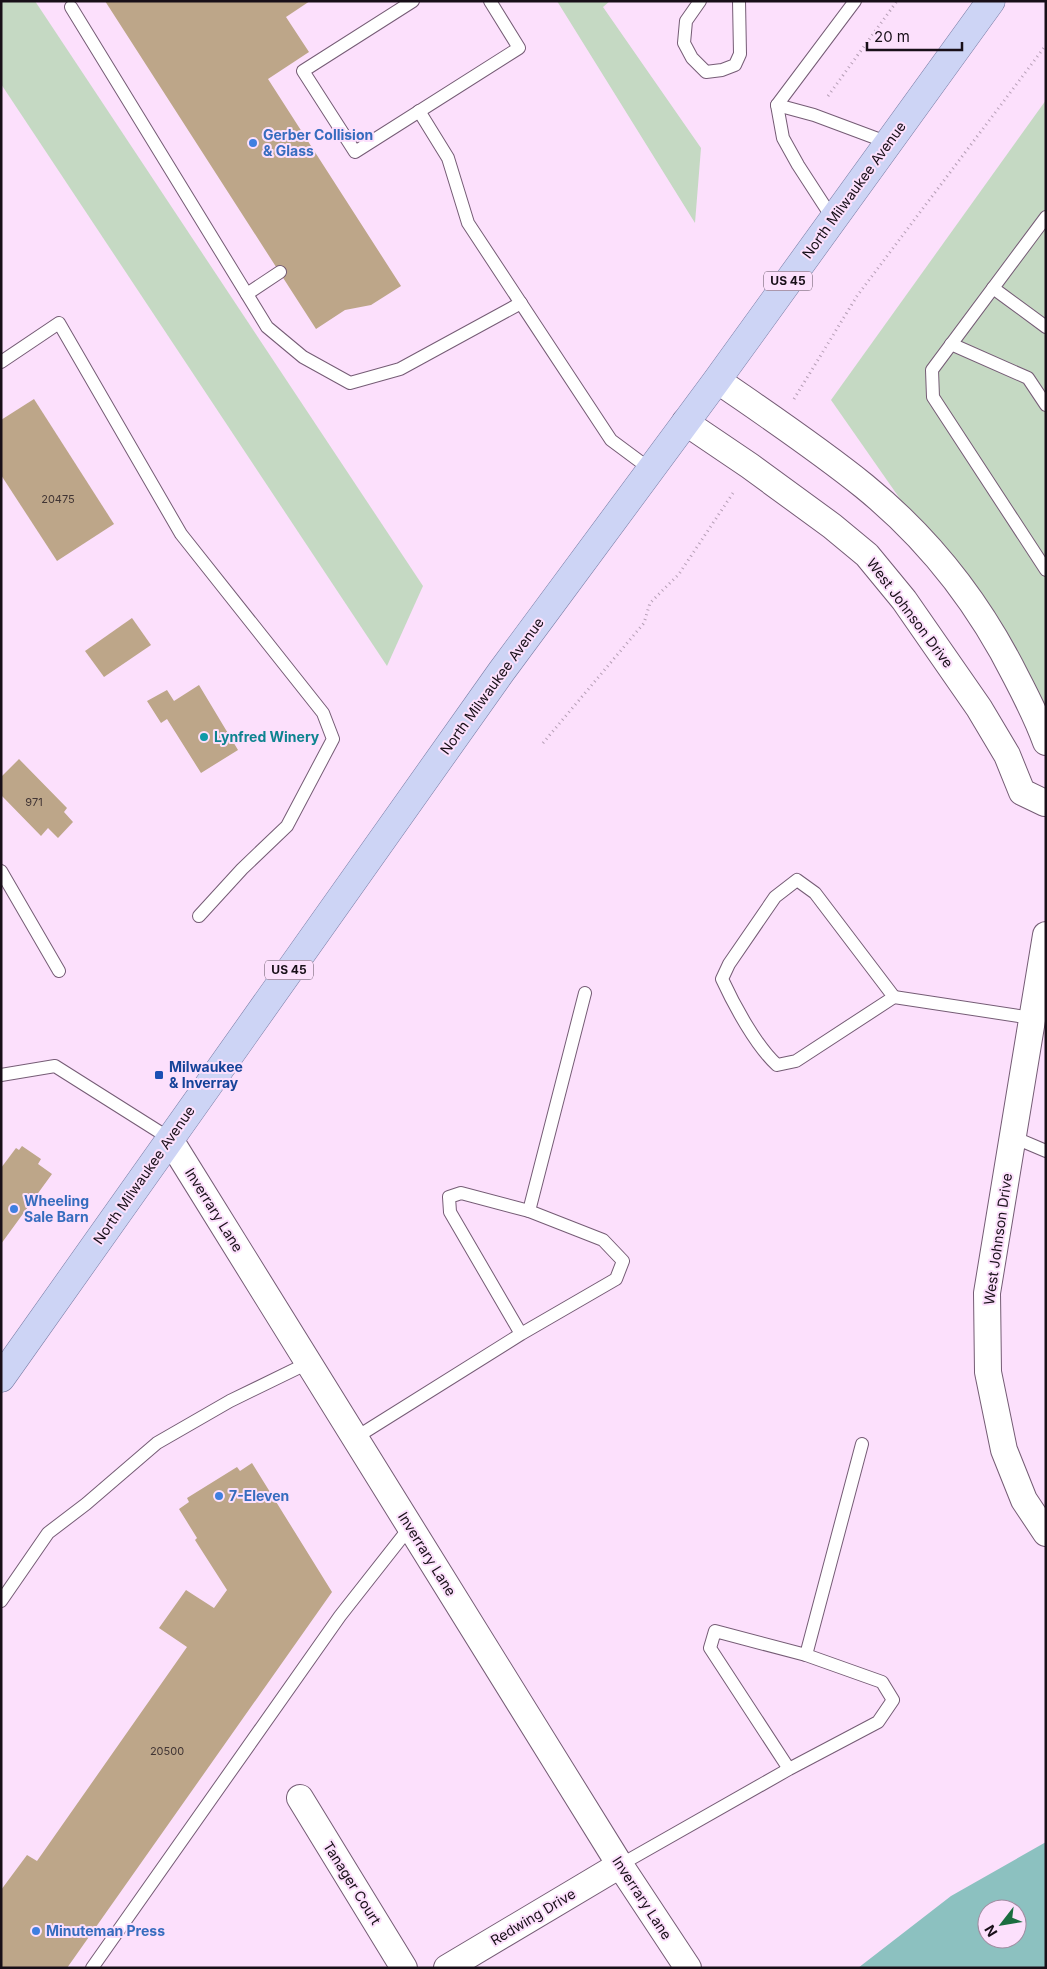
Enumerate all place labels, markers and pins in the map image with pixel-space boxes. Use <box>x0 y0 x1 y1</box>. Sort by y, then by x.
place label: Gerber Collision & Glass <box>263 126 373 159</box>
marker: Gerber Collision & Glass <box>247 137 259 149</box>
place label: Lynfred Winery <box>214 728 320 745</box>
marker: Lynfred Winery <box>198 731 210 743</box>
place label: Milwaukee & Inverray <box>169 1058 243 1091</box>
marker: Milwaukee & Inverray <box>153 1069 165 1081</box>
place label: Wheeling Sale Barn <box>24 1192 89 1225</box>
marker: Wheeling Sale Barn <box>8 1203 20 1215</box>
place label: 7-Eleven <box>229 1487 289 1504</box>
marker: 7-Eleven <box>213 1490 225 1502</box>
place label: Minuteman Press <box>46 1922 165 1939</box>
marker: Minuteman Press <box>30 1925 42 1937</box>

